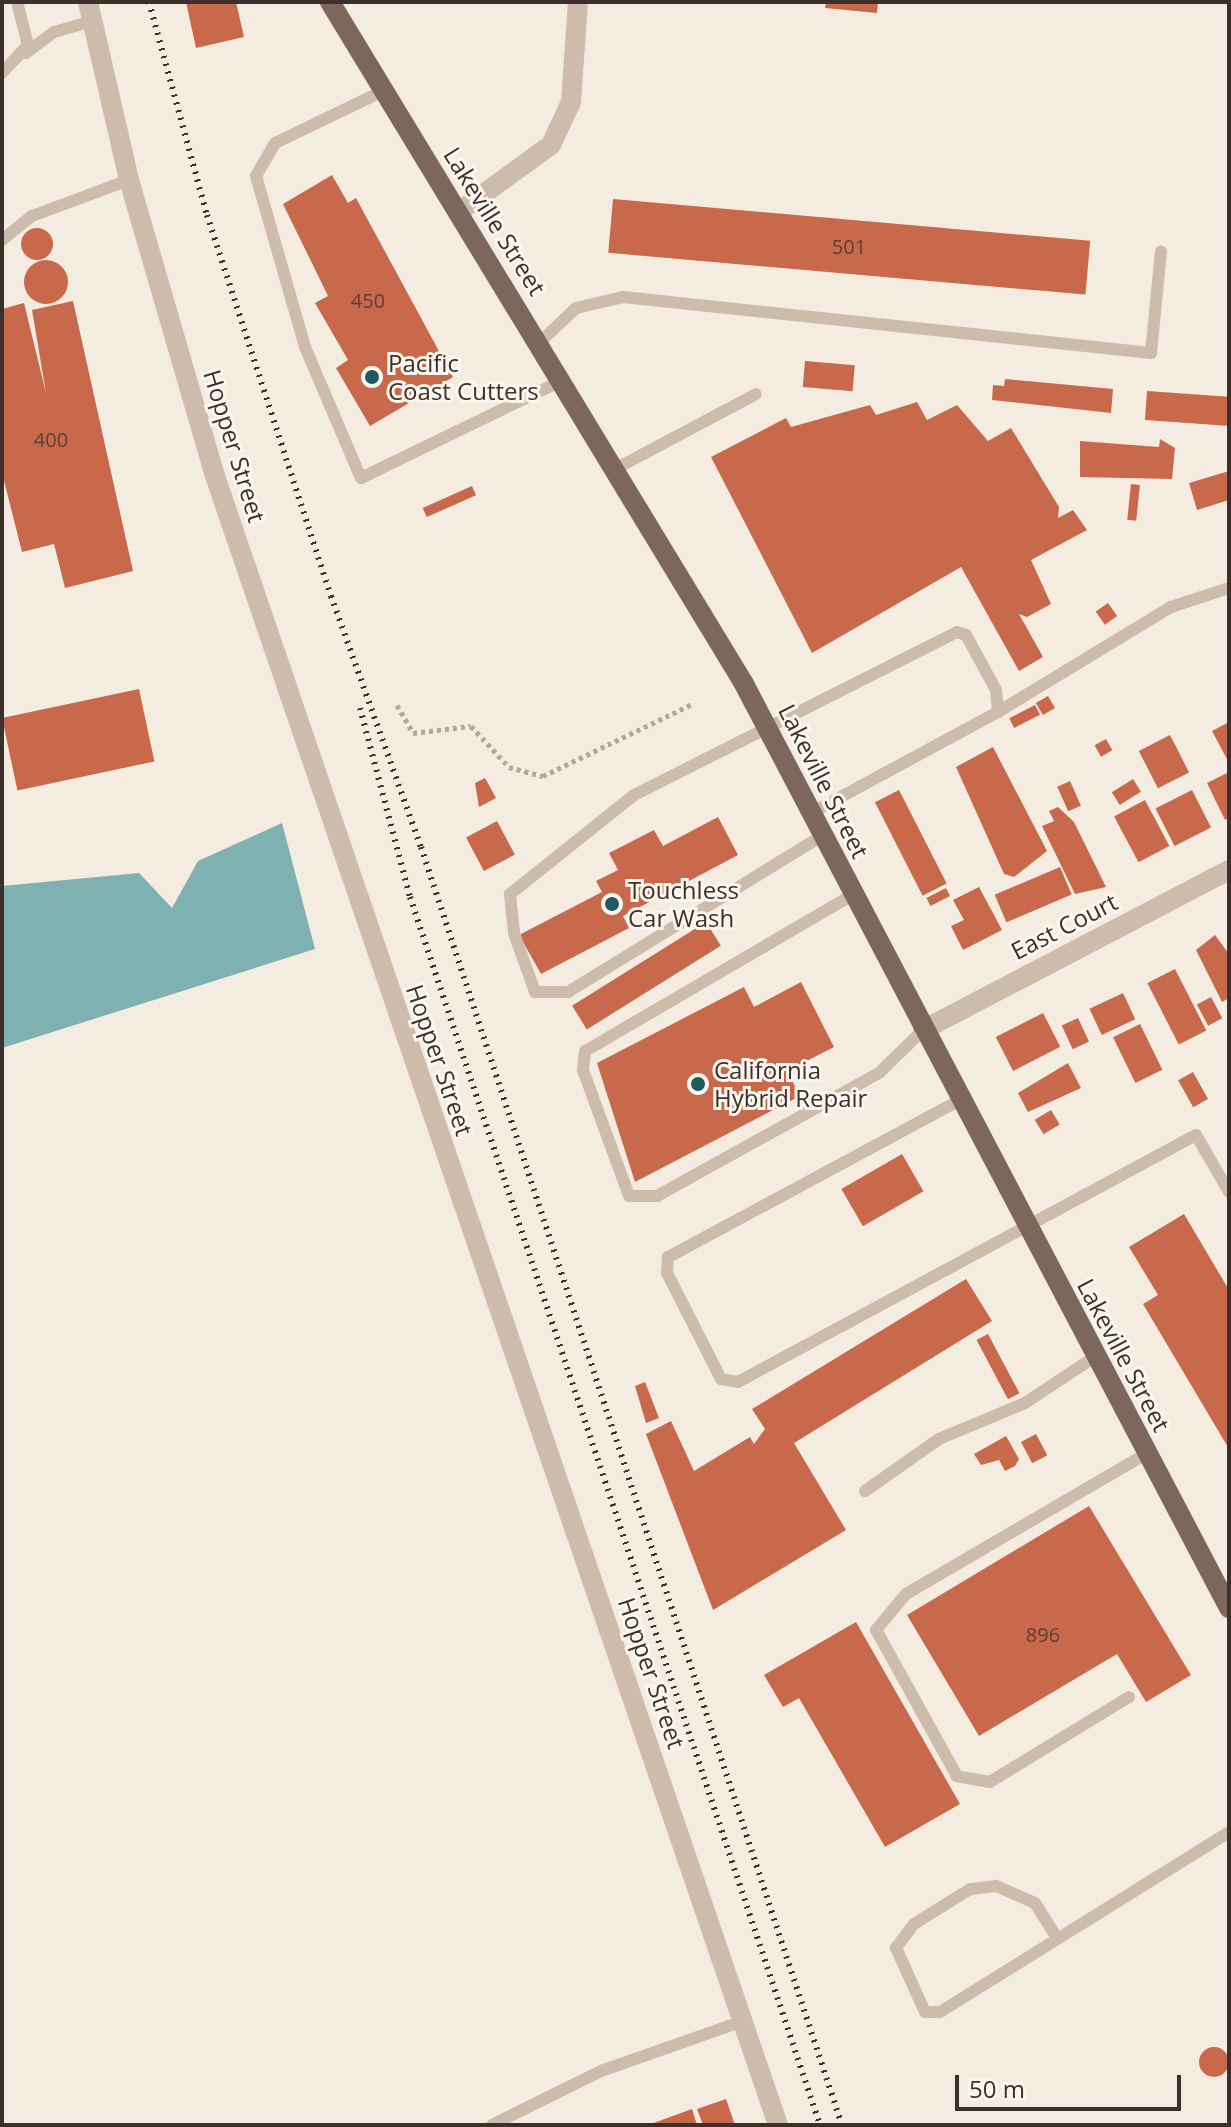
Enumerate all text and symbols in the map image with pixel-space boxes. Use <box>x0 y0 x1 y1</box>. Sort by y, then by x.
street label: Lakeville Street <box>438 142 552 300</box>
house number: 501 <box>832 234 866 258</box>
house number: 450 <box>351 288 385 312</box>
place label: Pacific Coast Cutters <box>388 349 539 405</box>
street label: Hopper Street <box>198 366 272 526</box>
marker: Pacific Coast Cutters <box>363 368 381 386</box>
house number: 400 <box>34 427 68 451</box>
street label: Lakeville Street <box>773 699 875 863</box>
place label: Touchless Car Wash <box>628 876 739 932</box>
street label: East Court <box>1006 887 1122 965</box>
marker: Touchless Car Wash <box>603 895 621 913</box>
street label: Hopper Street <box>401 981 479 1139</box>
place label: California Hybrid Repair <box>714 1056 867 1112</box>
marker: California Hybrid Repair <box>689 1075 707 1093</box>
street label: Lakeville Street <box>1072 1274 1176 1436</box>
street label: Hopper Street <box>613 1594 691 1752</box>
house number: 896 <box>1026 1622 1060 1646</box>
scale bar <box>959 2059 1185 2109</box>
text: 50 m <box>969 2072 1025 2105</box>

